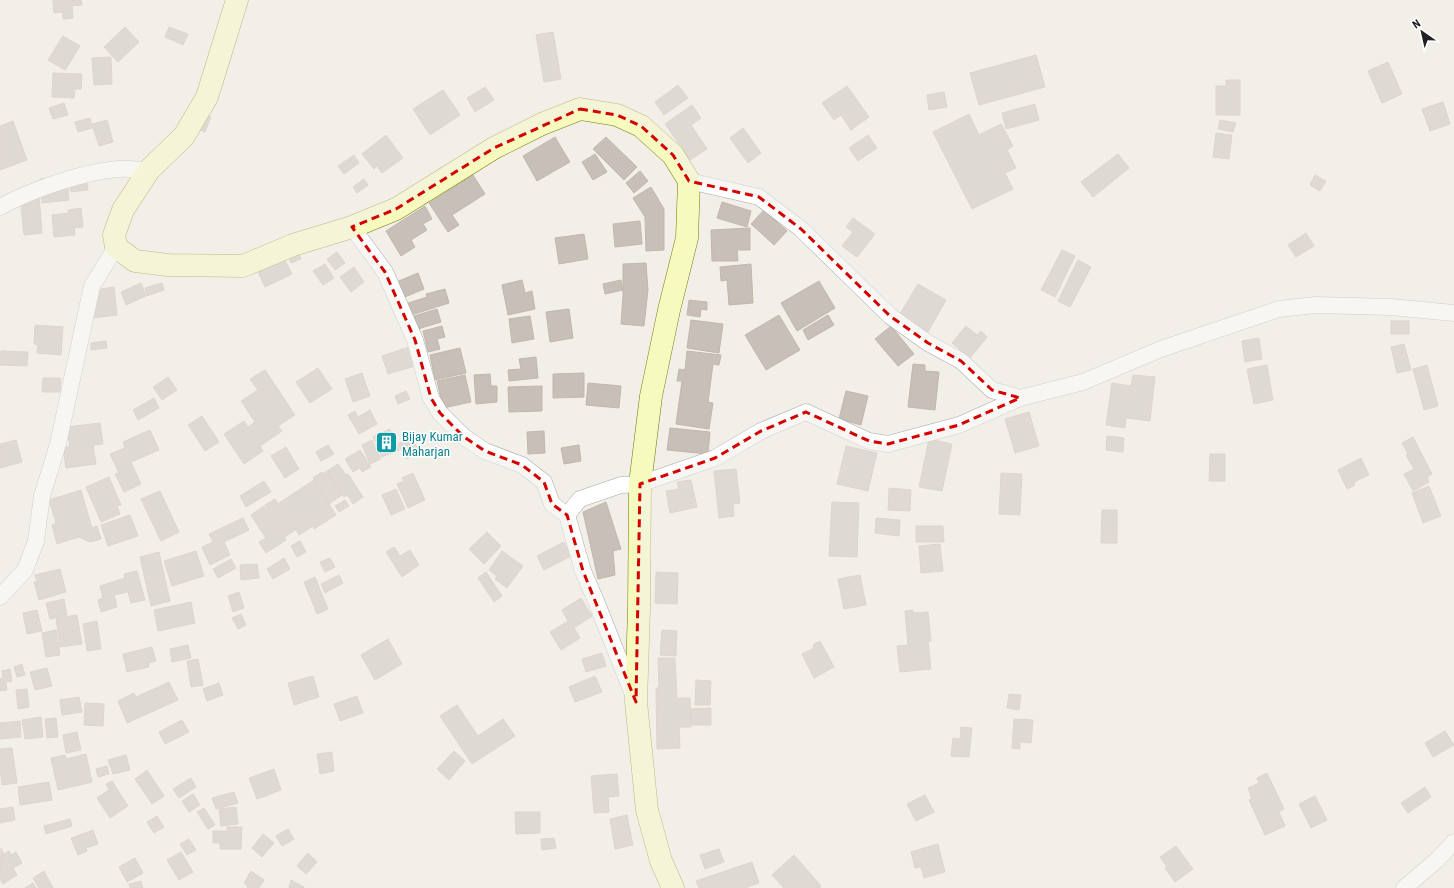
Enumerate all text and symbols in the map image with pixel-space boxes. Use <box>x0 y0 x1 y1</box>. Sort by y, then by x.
north arrow <box>1402 12 1442 52</box>
text: N <box>1410 17 1423 31</box>
place label: Bijay Kumar Maharjan <box>402 429 463 459</box>
building icon: Bijay Kumar Maharjan <box>373 430 399 456</box>

